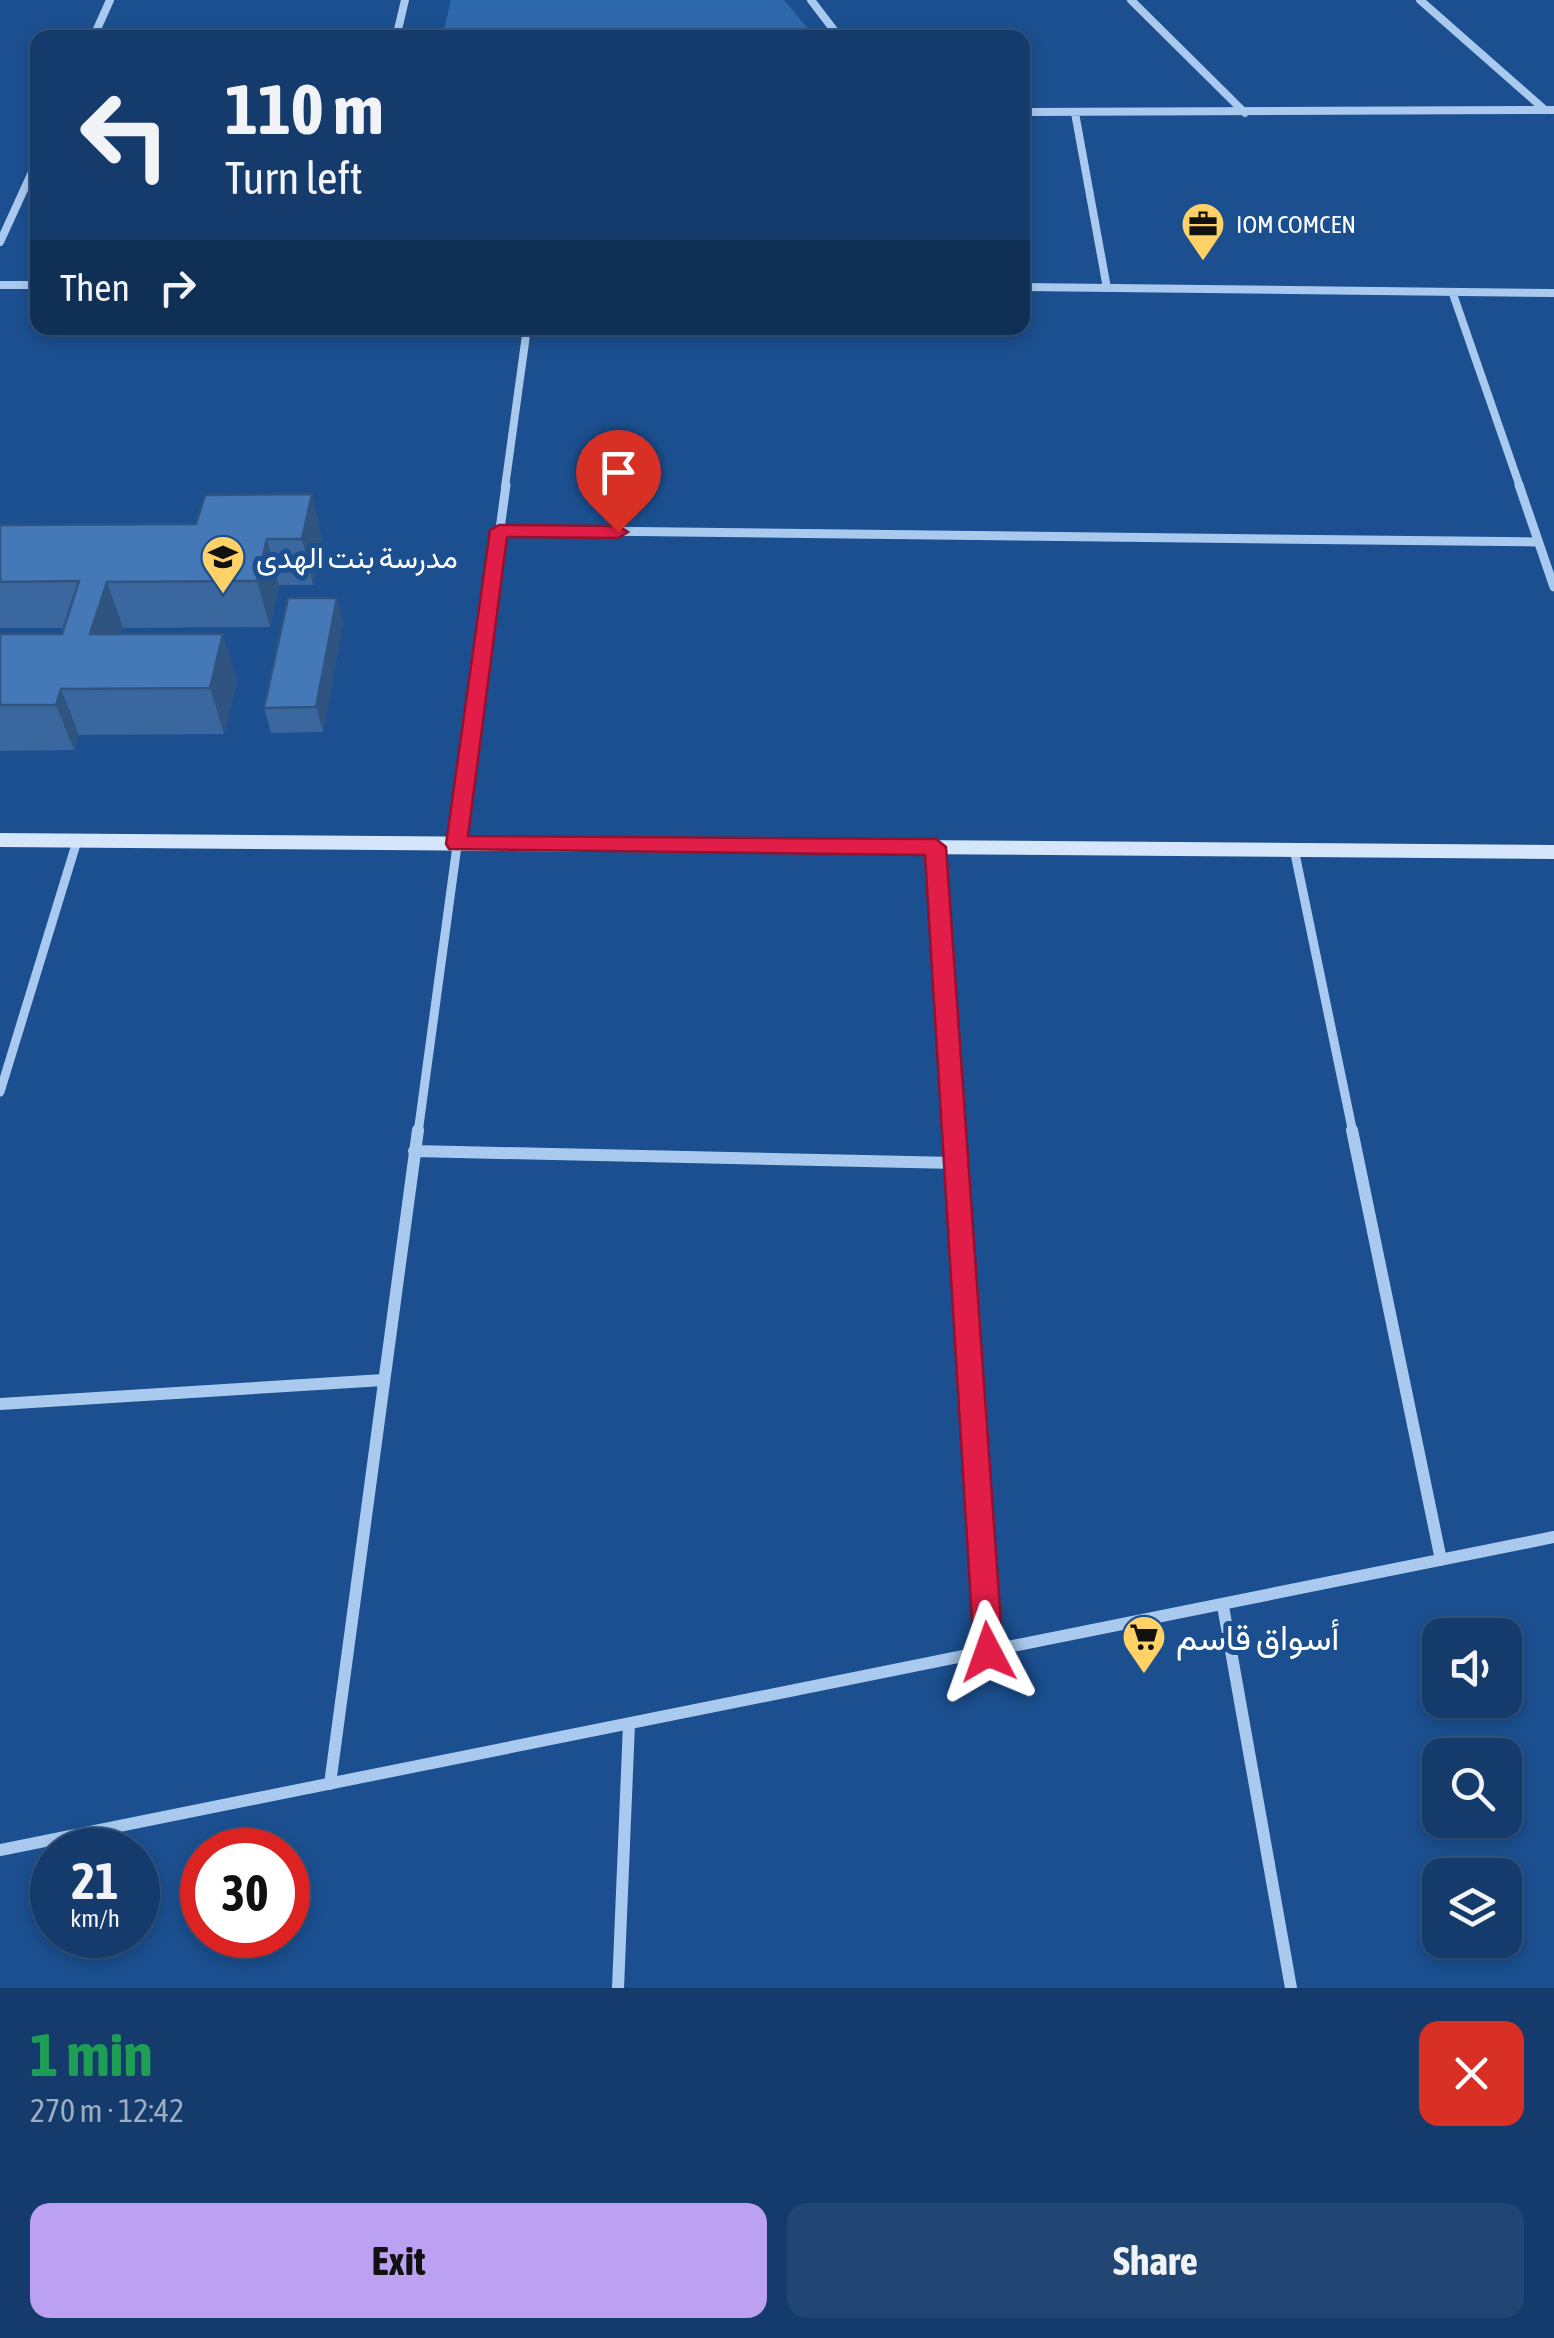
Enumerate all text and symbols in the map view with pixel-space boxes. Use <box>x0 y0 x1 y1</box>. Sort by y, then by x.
text: 110 m <box>225 69 384 149</box>
icon: left <box>60 70 190 200</box>
text: Turn left <box>225 152 363 204</box>
office icon: IOM COMCEN <box>1180 201 1226 262</box>
place label: IOM COMCEN <box>1236 210 1356 238</box>
icon: right <box>150 260 205 315</box>
text: Then <box>60 266 130 309</box>
pin <box>576 430 661 533</box>
icon: arrive <box>591 445 646 500</box>
school or university icon: مدرسة بنت الهدی <box>200 534 246 595</box>
place label: مدرسة بنت الهدی <box>256 540 458 576</box>
position arrow <box>936 1600 1040 1704</box>
supermarket icon: أسواق قاسم <box>1121 1614 1167 1675</box>
place label: أسواق قاسم <box>1176 1617 1339 1661</box>
map controls <box>1422 1618 1522 1958</box>
button: sound <box>1422 1618 1522 1718</box>
button: search <box>1422 1738 1522 1838</box>
speed limit sign: 30 <box>180 1828 310 1958</box>
text: 21 <box>71 1852 118 1910</box>
button: layers <box>1422 1858 1522 1958</box>
text: km/h <box>70 1904 120 1932</box>
text: 1 min <box>30 2020 153 2089</box>
button: close <box>1419 2021 1524 2126</box>
text: 270 m · 12:42 <box>30 2092 184 2129</box>
button: Exit <box>30 2203 767 2318</box>
button: Share <box>787 2203 1524 2318</box>

